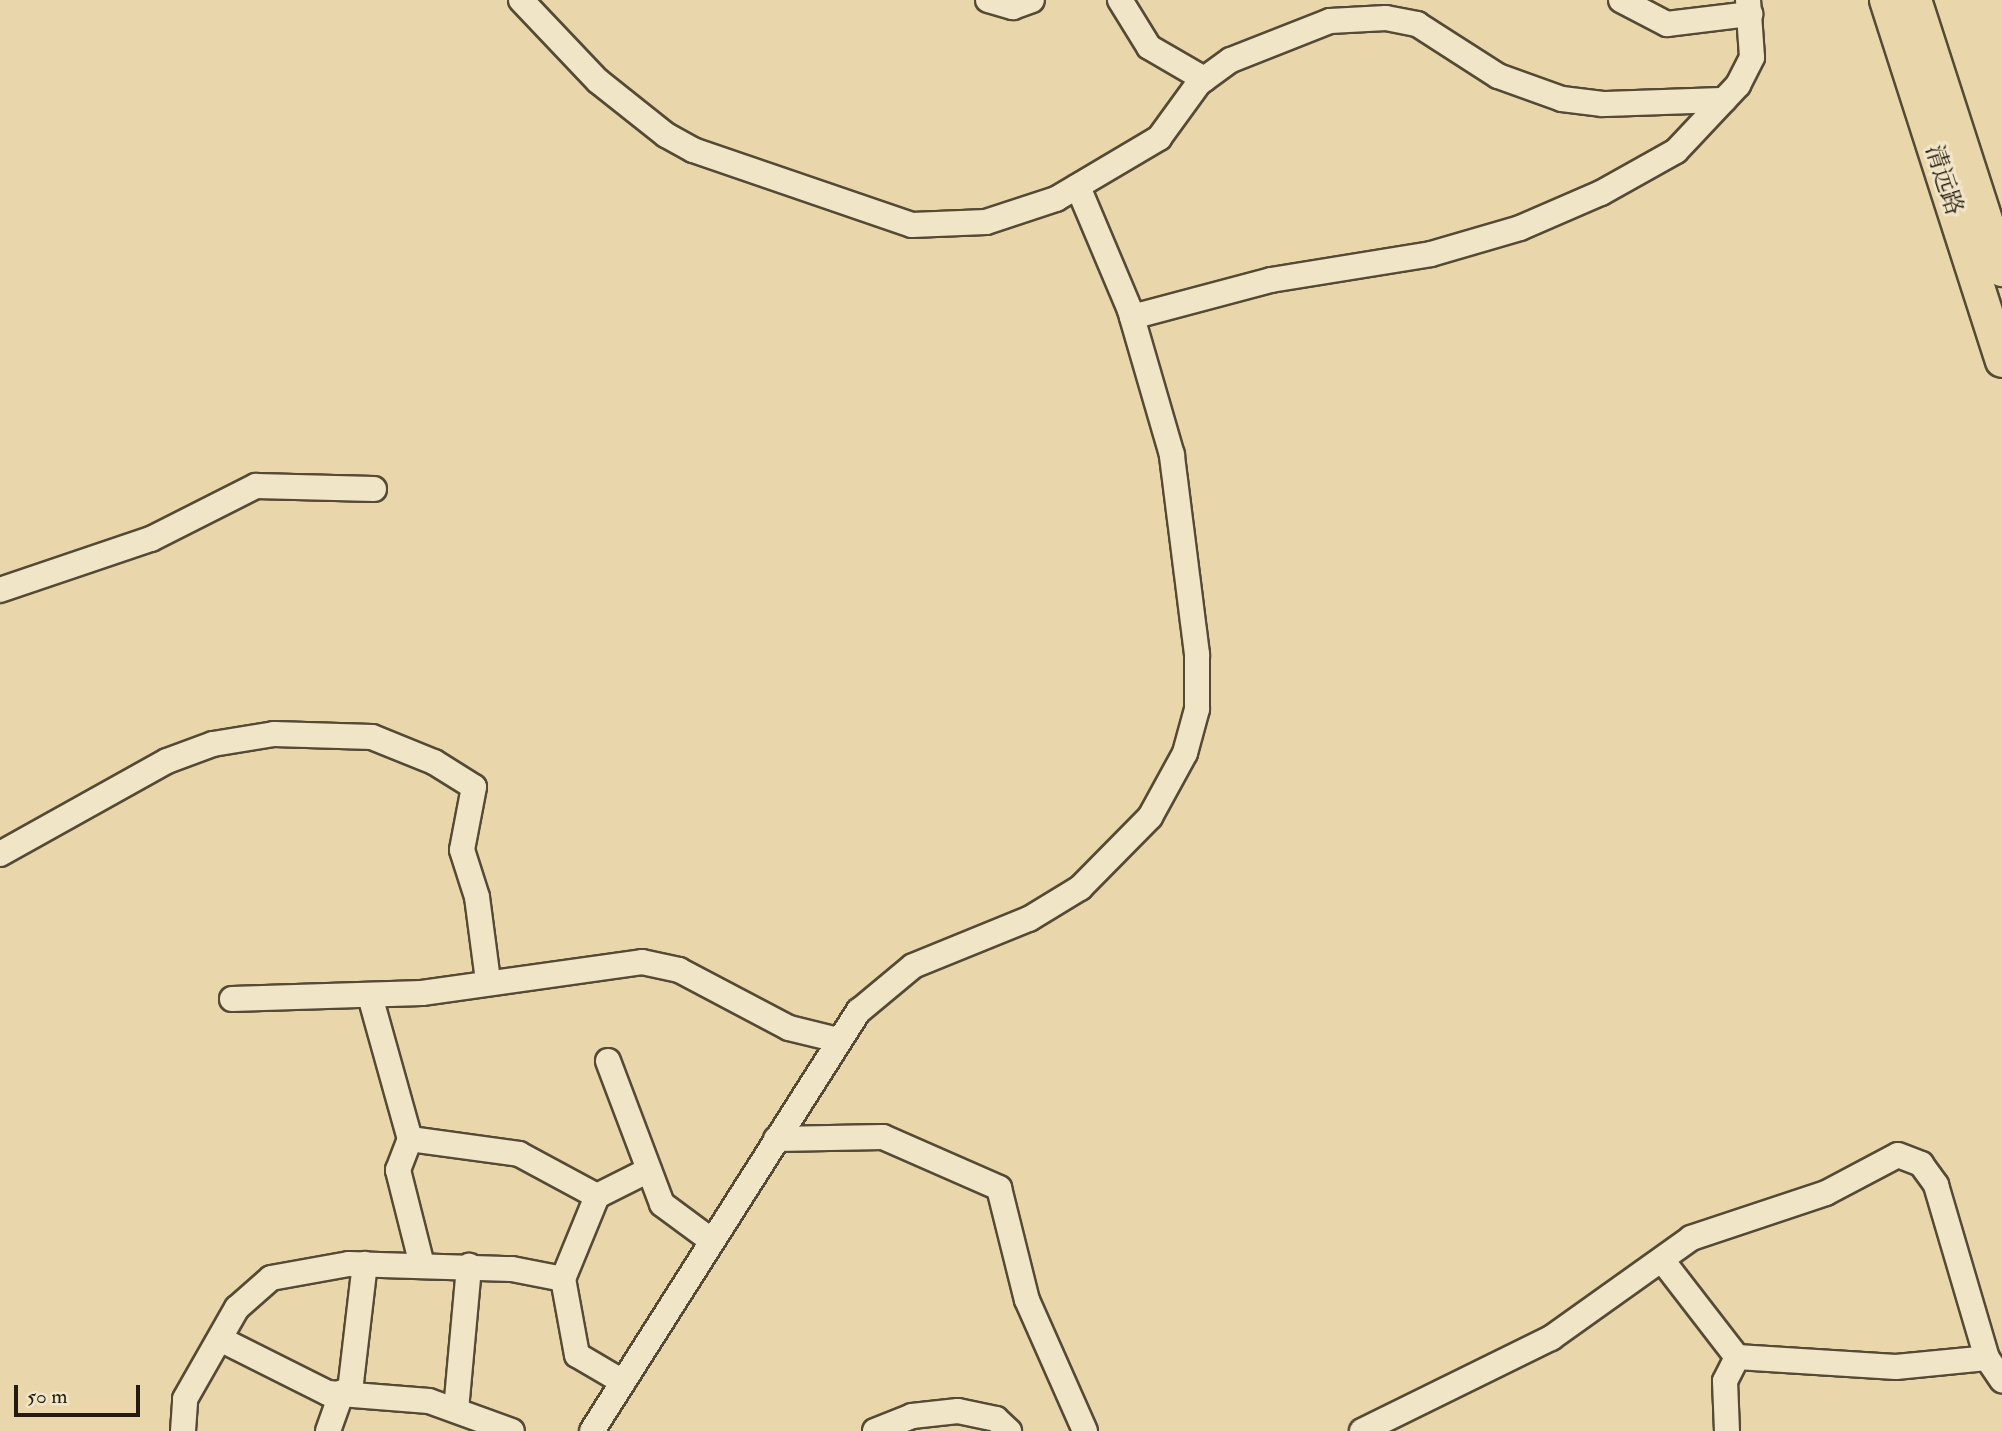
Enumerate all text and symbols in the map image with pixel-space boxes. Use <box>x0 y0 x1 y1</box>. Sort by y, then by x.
street label: 清远路 <box>1919 141 1969 219</box>
scale bar <box>18 1372 144 1416</box>
text: 50 m <box>27 1383 68 1410</box>

